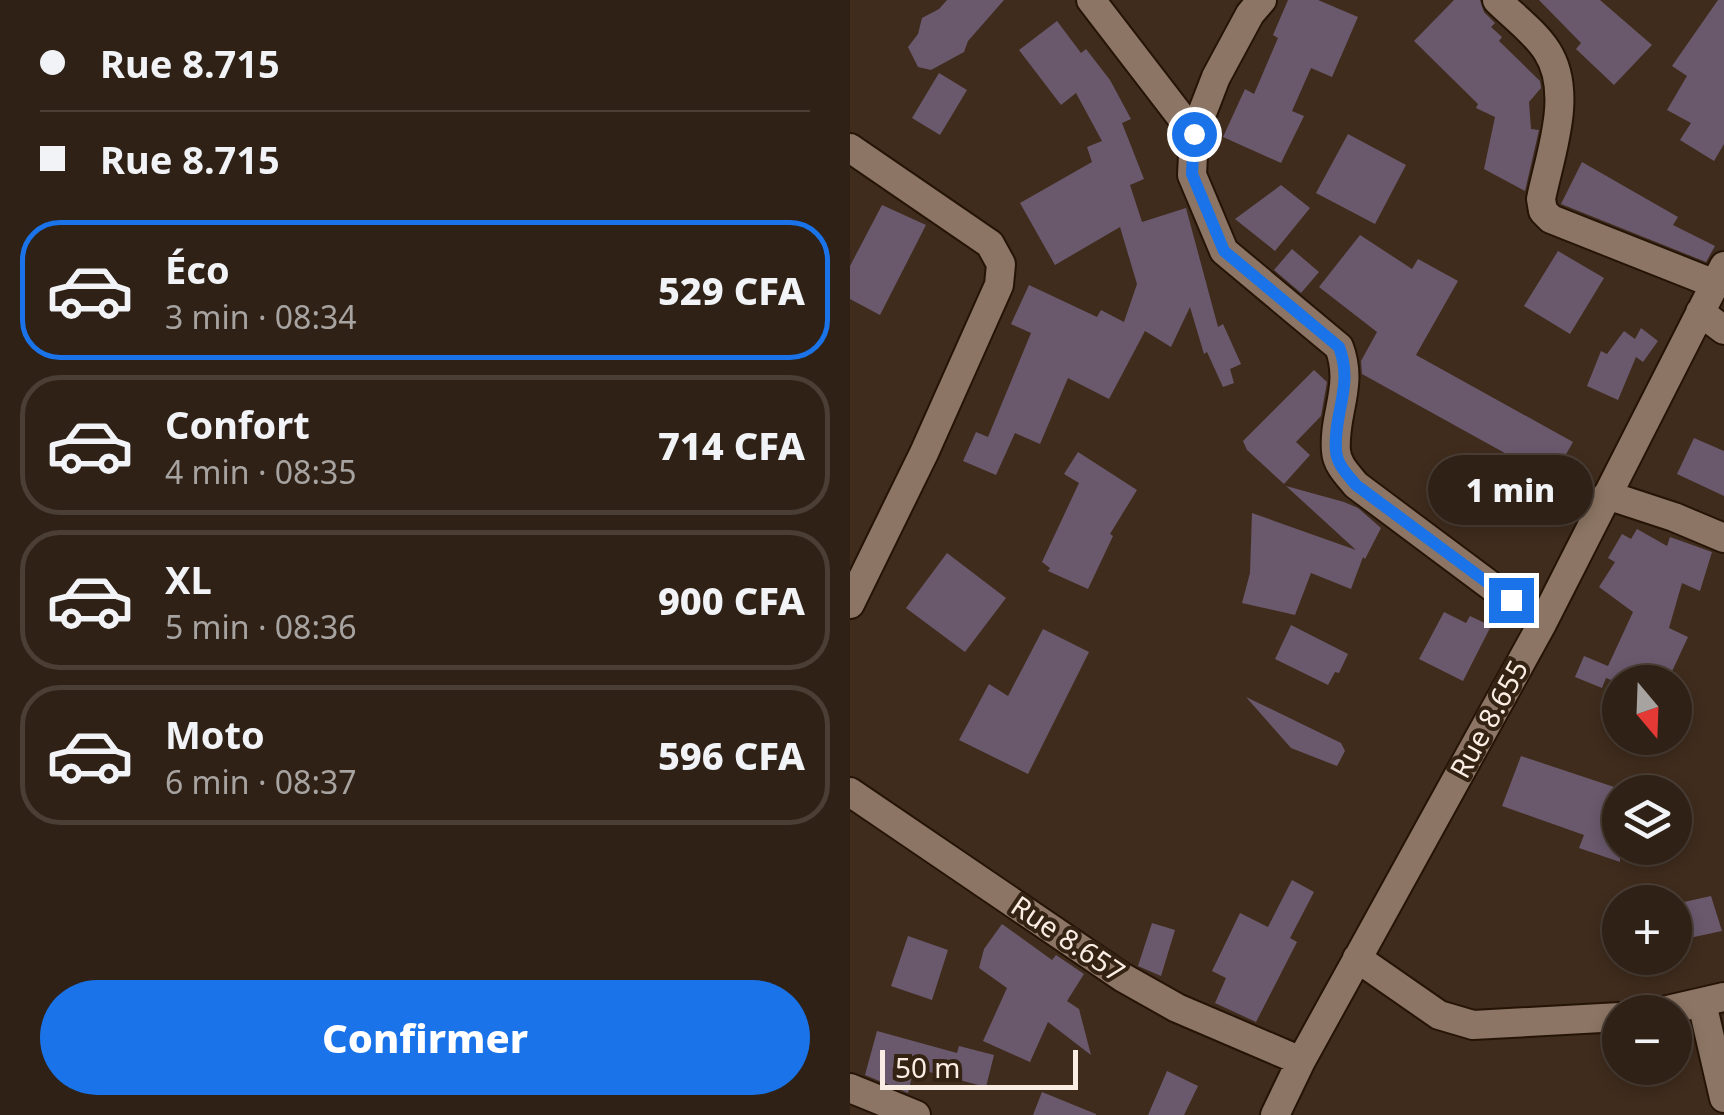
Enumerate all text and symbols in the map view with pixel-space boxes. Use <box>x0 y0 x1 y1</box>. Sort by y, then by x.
text: Rue 8.715 <box>100 37 280 89</box>
route start <box>1172 112 1217 157</box>
text: Rue 8.715 <box>100 133 280 185</box>
text: Éco <box>165 243 230 295</box>
icon: car <box>45 245 135 335</box>
text: 529 CFA <box>658 264 805 316</box>
text: 3 min · 08:34 <box>165 295 357 338</box>
text: Confort <box>165 398 310 450</box>
icon: car <box>45 400 135 490</box>
text: 714 CFA <box>658 419 805 471</box>
text: 4 min · 08:35 <box>165 450 357 493</box>
callout: 1 min <box>1428 455 1594 525</box>
text: 1 min <box>1466 468 1555 511</box>
text: XL <box>165 553 212 605</box>
icon: car <box>45 555 135 645</box>
text: 900 CFA <box>658 574 805 626</box>
route end <box>1489 578 1534 623</box>
text: 5 min · 08:36 <box>165 605 357 648</box>
street label: Rue 8.655 <box>1440 653 1536 784</box>
north arrow <box>1602 665 1692 755</box>
map controls <box>1602 665 1692 1085</box>
text: Moto <box>165 708 265 760</box>
icon: car <box>45 710 135 800</box>
text: 596 CFA <box>658 729 805 781</box>
text: 6 min · 08:37 <box>165 760 357 803</box>
button: layers <box>1602 775 1692 865</box>
button: + <box>1602 885 1692 975</box>
street label: Rue 8.657 <box>1004 886 1133 990</box>
button: Confirmer <box>40 980 810 1095</box>
button: − <box>1602 995 1692 1085</box>
scale bar <box>880 1045 1078 1090</box>
text: 50 m <box>895 1048 961 1086</box>

